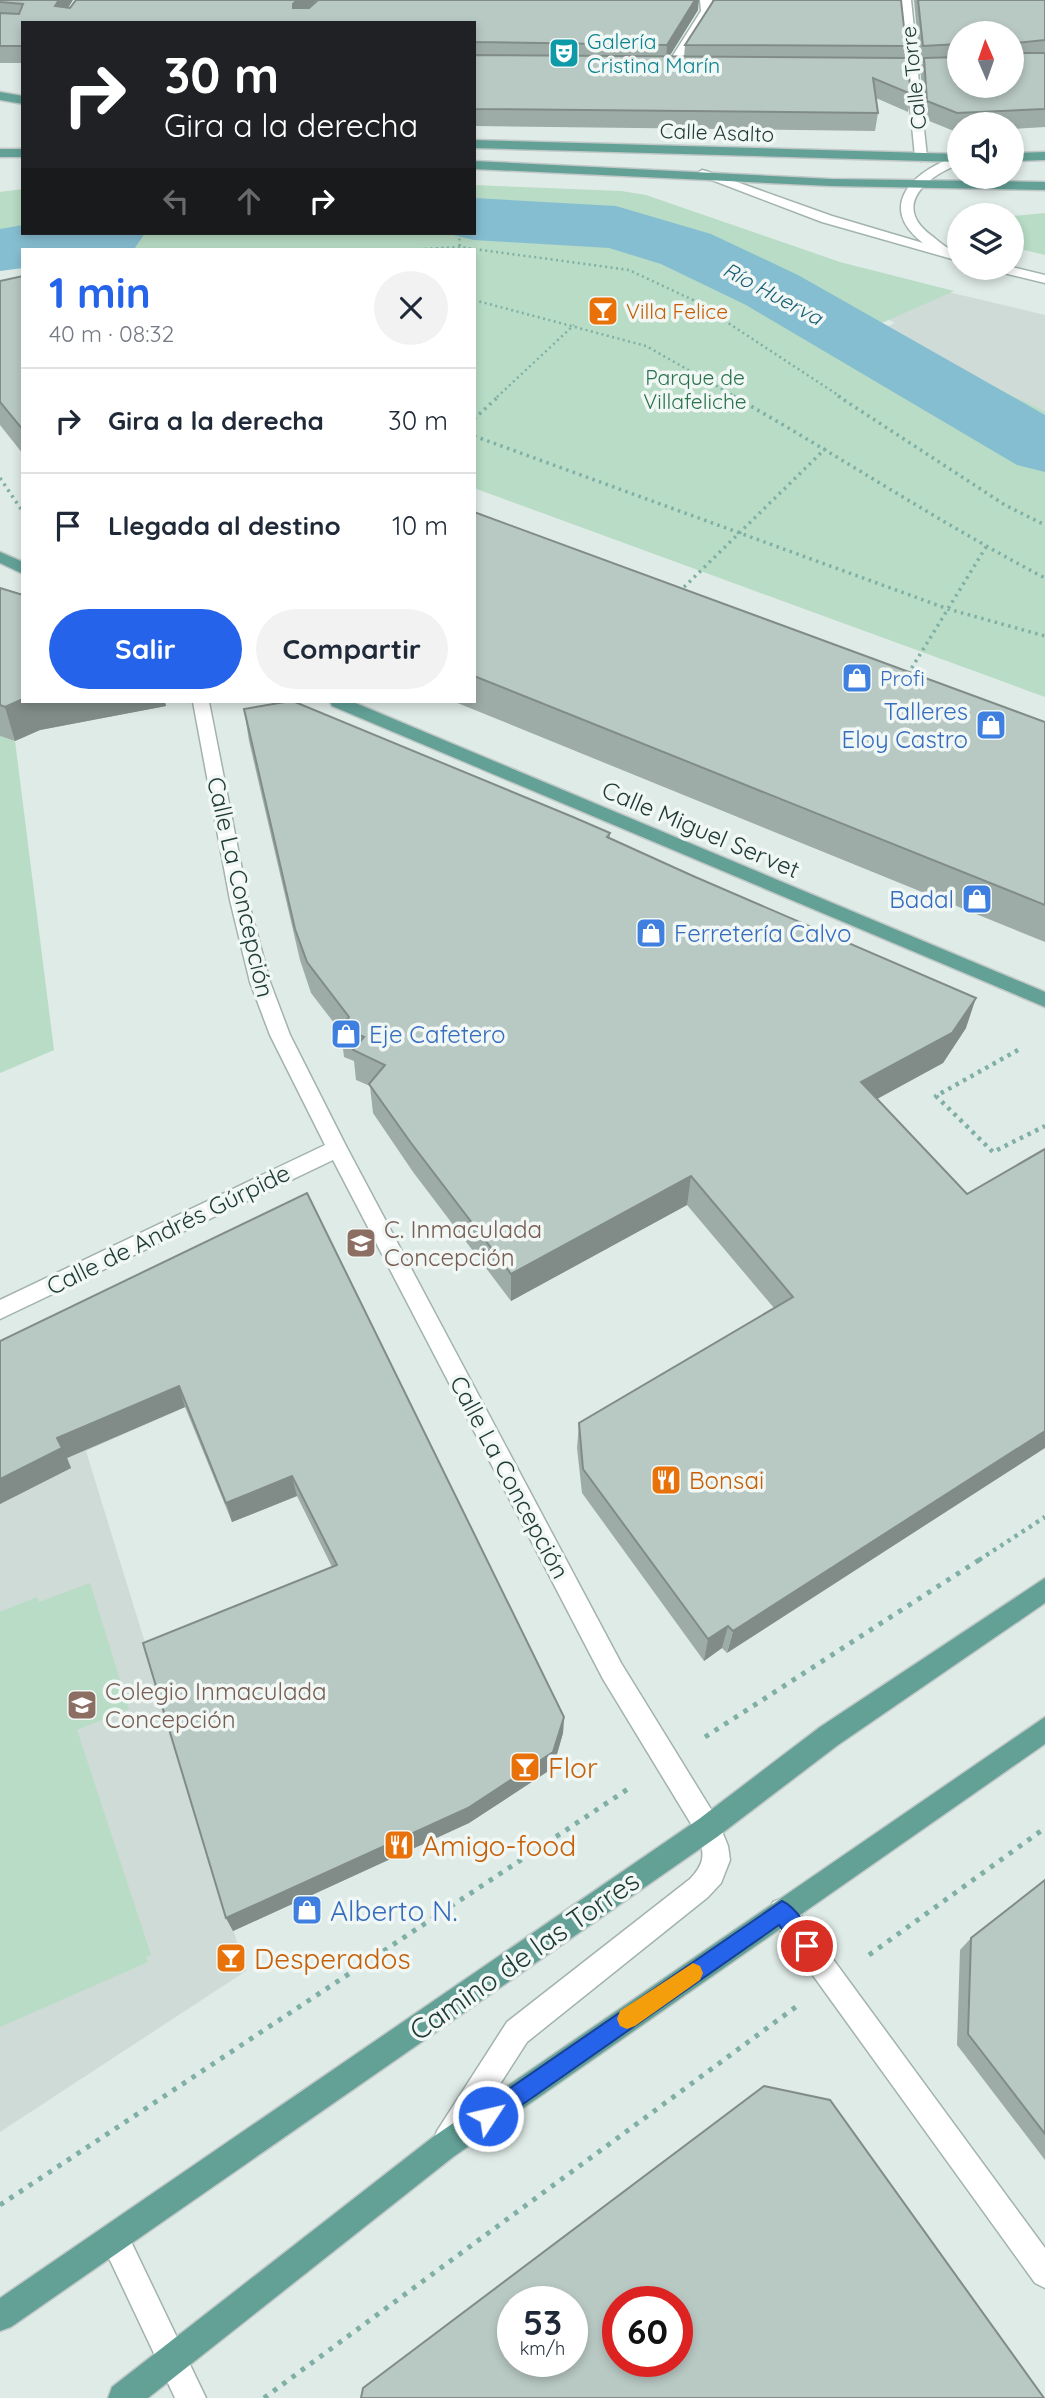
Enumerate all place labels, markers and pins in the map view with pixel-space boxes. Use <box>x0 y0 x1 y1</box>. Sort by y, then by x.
place label: Galería Cristina Marín <box>587 28 720 78</box>
theatre icon: Galería Cristina Marín <box>547 36 581 70</box>
bar icon: Villa Felice <box>586 294 620 328</box>
place label: Villa Felice <box>626 298 728 324</box>
shop icon: Profi <box>840 661 874 695</box>
place label: Profi <box>880 665 925 691</box>
place label: Talleres Eloy Castro <box>842 696 968 754</box>
shop icon: Talleres Eloy Castro <box>974 708 1008 742</box>
shop icon: Badal <box>960 882 994 916</box>
place label: Badal <box>889 884 954 914</box>
shop icon: Ferretería Calvo <box>634 916 668 950</box>
place label: Ferretería Calvo <box>674 918 852 948</box>
shop icon: Eje Cafetero <box>329 1017 363 1051</box>
place label: Eje Cafetero <box>369 1019 506 1049</box>
place label: C. Inmaculada Concepción <box>384 1214 542 1272</box>
school or university icon: C. Inmaculada Concepción <box>344 1226 378 1260</box>
restaurant icon: Bonsai <box>649 1463 683 1497</box>
place label: Bonsai <box>689 1465 764 1495</box>
place label: Colegio Inmaculada Concepción <box>105 1676 327 1734</box>
school or university icon: Colegio Inmaculada Concepción <box>65 1688 99 1722</box>
bar icon: Flor <box>508 1750 542 1784</box>
place label: Flor <box>548 1750 598 1785</box>
restaurant icon: Amigo-food <box>382 1828 416 1862</box>
place label: Amigo-food <box>422 1828 576 1863</box>
shop icon: Alberto N. <box>290 1893 324 1927</box>
place label: Alberto N. <box>330 1893 458 1928</box>
pin <box>777 1916 837 1976</box>
bar icon: Desperados <box>214 1941 248 1975</box>
place label: Desperados <box>254 1941 411 1976</box>

